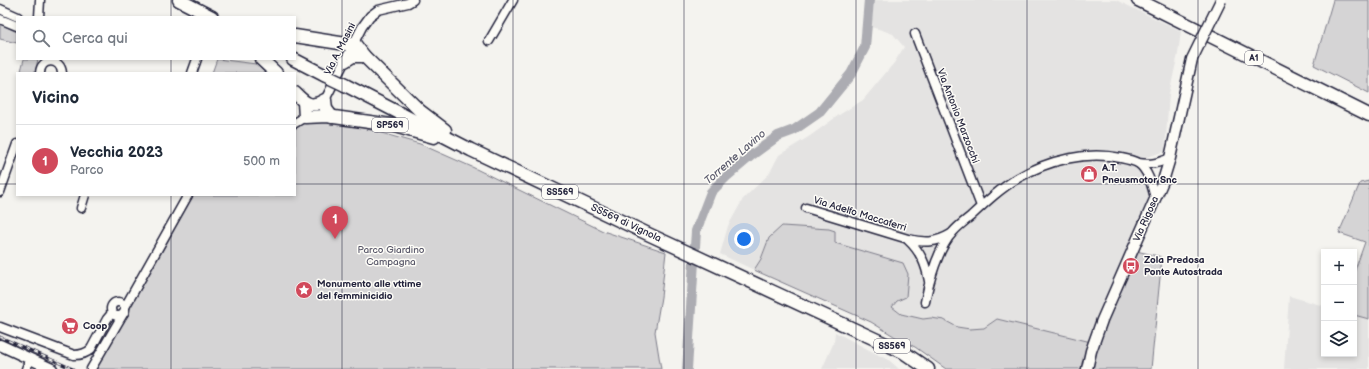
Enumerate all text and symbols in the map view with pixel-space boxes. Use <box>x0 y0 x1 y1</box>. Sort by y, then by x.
search box <box>16 16 296 60</box>
street label: Via A. Masini <box>322 21 358 77</box>
icon: search <box>30 27 52 49</box>
text: Cerca qui <box>62 29 128 48</box>
road number: A1 <box>1245 51 1263 65</box>
street label: Via Antonio Marzocchi <box>934 67 982 165</box>
text: Vicino <box>32 88 79 108</box>
road number: SP569 <box>372 118 408 132</box>
water label: Torrente Lavino <box>702 127 769 187</box>
text: Vecchia 2023 <box>70 143 163 162</box>
text: 1 <box>42 153 48 169</box>
text: 500 m <box>243 153 280 169</box>
text: Parco <box>70 162 104 178</box>
place label: A.T. Pneusmotor Snc <box>1101 162 1178 186</box>
shop icon: A.T. Pneusmotor Snc <box>1079 164 1099 184</box>
road number: SS569 <box>542 185 578 199</box>
street label: Via Adelfo Maccaferri <box>812 194 908 234</box>
street label: Via Rigosa <box>1131 194 1161 244</box>
street label: SS569 di Vignola <box>589 201 663 245</box>
pin: 1 <box>322 206 348 239</box>
your location <box>734 229 754 249</box>
park label: Parco Giardino Campagna <box>358 244 425 268</box>
map controls <box>1321 249 1357 357</box>
button: + <box>1321 249 1357 285</box>
place label: Zola Predosa Ponte Autostrada <box>1144 254 1223 278</box>
bus stop icon: Zola Predosa Ponte Autostrada <box>1121 256 1141 276</box>
place label: Monumento alle vttime del femminicidio <box>317 278 422 302</box>
place icon: Monumento alle vttime del femminicidio <box>294 280 314 300</box>
button: − <box>1321 285 1357 321</box>
supermarket icon: Coop <box>60 316 80 336</box>
place label: Coop <box>83 320 107 332</box>
button: layers <box>1321 321 1357 357</box>
road number: SS569 <box>874 339 910 353</box>

